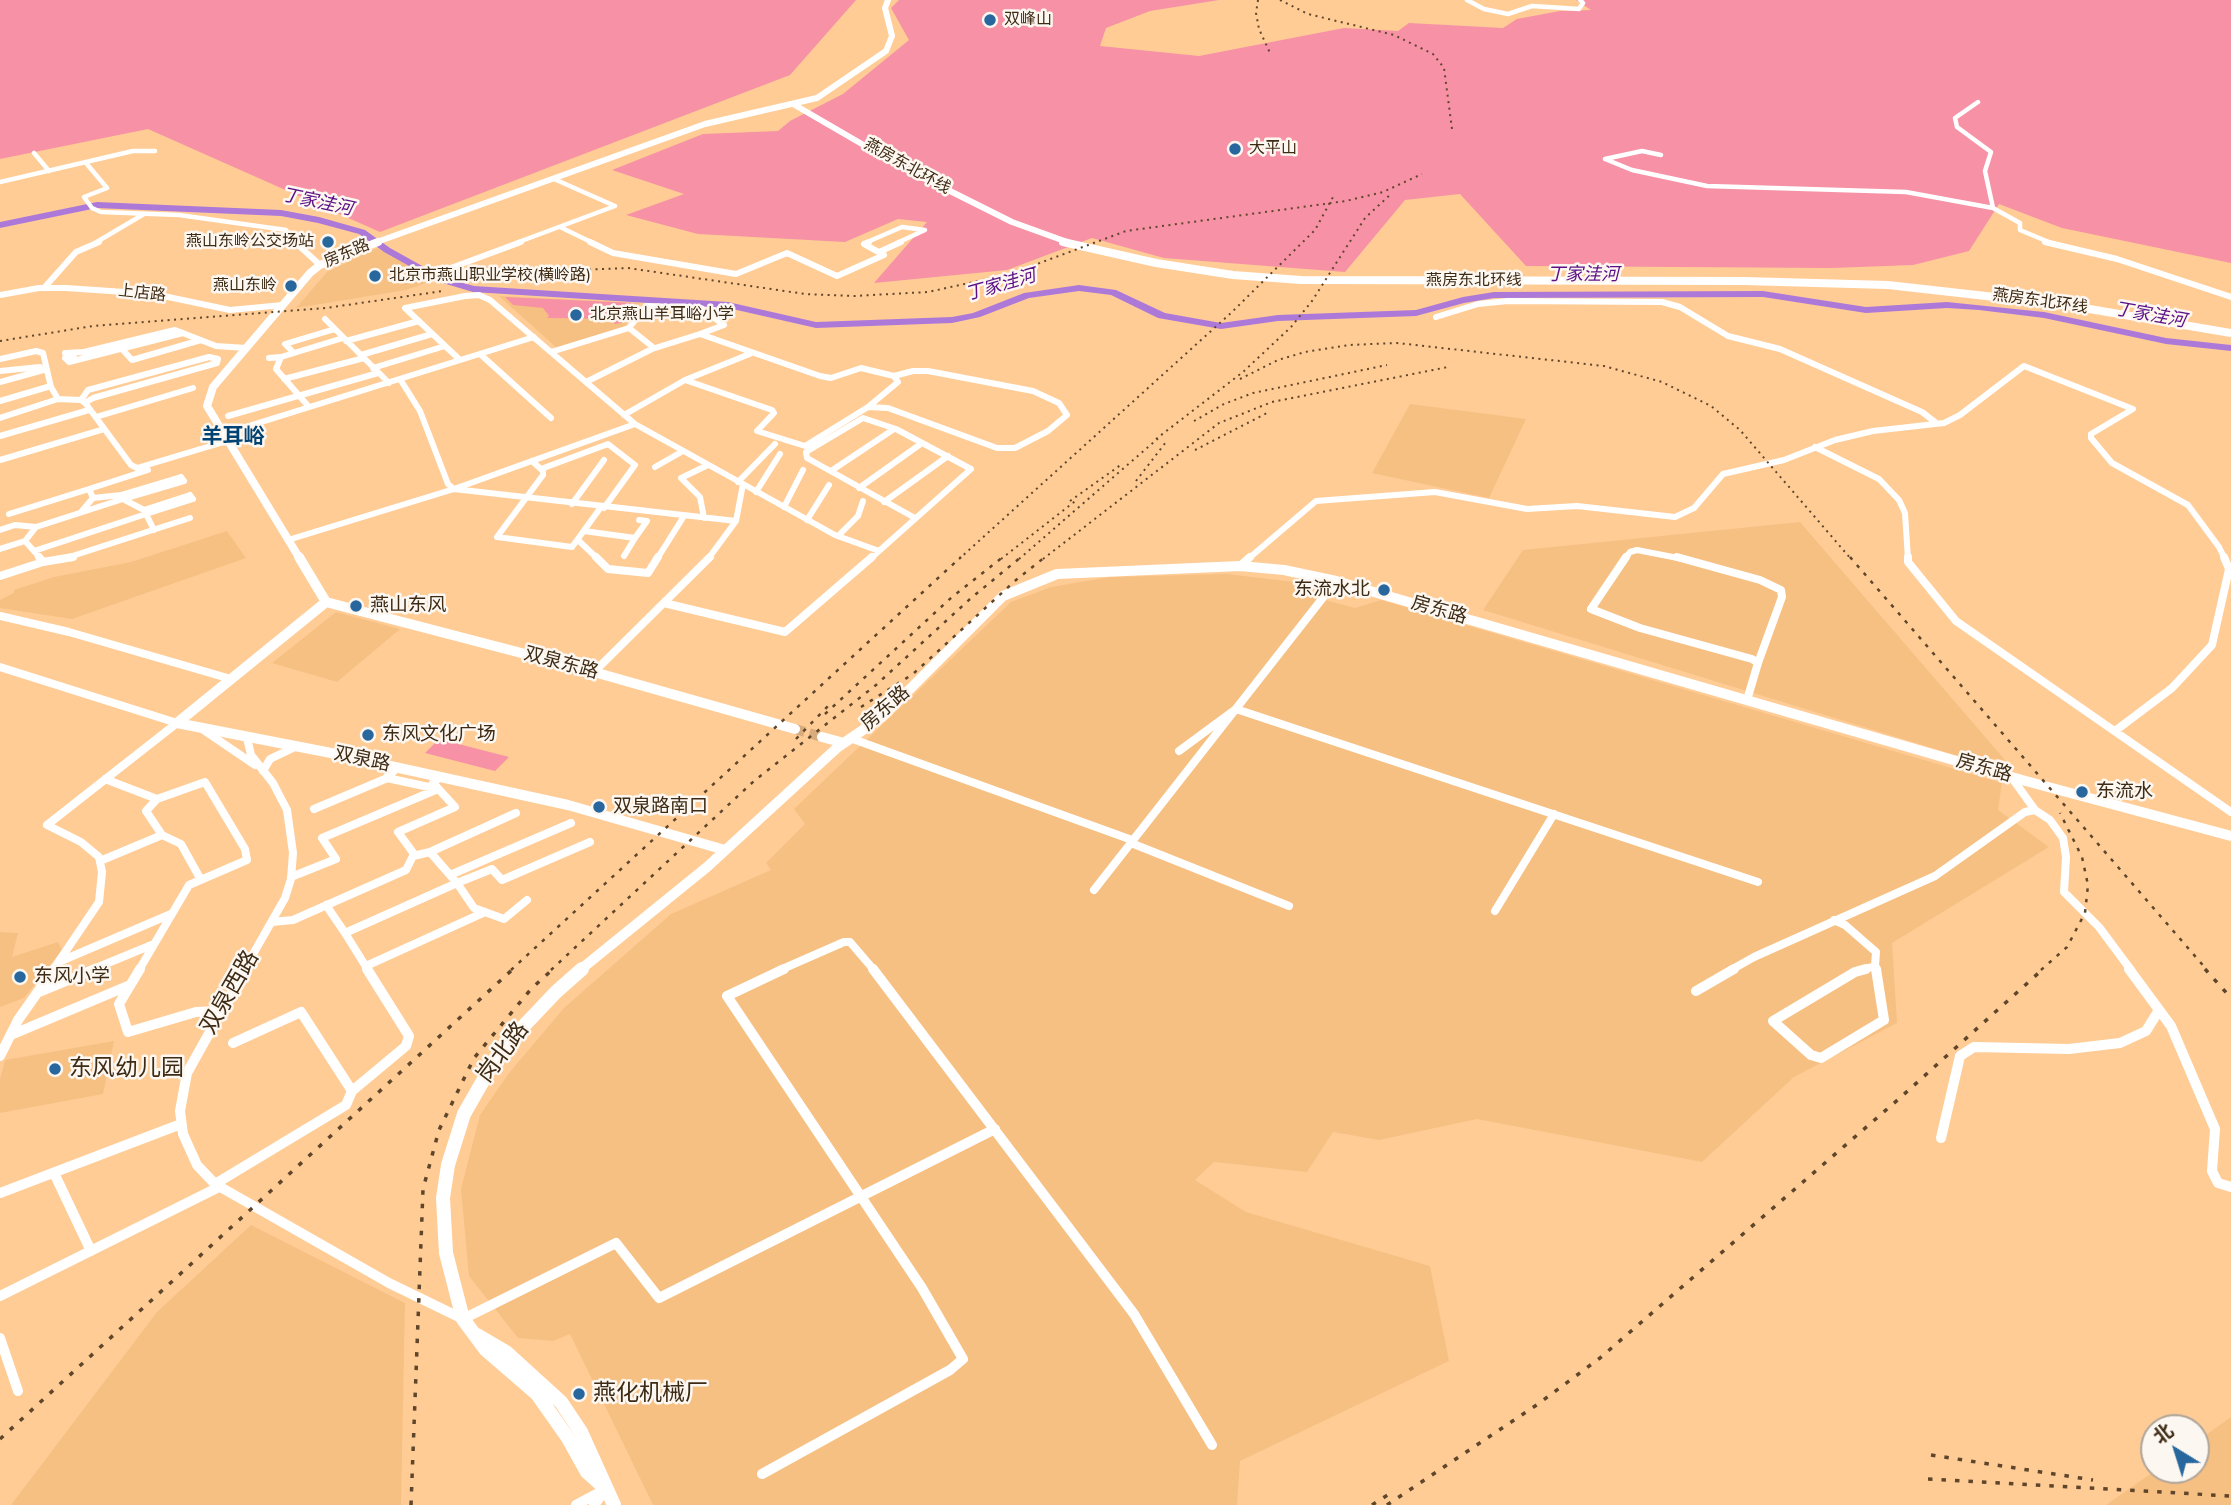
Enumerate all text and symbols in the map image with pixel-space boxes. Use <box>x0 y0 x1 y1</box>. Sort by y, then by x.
place label: 双峰山 <box>1004 10 1052 30</box>
marker: 双峰山 <box>982 12 998 28</box>
street label: 燕房东北环线 <box>860 135 954 199</box>
place label: 大平山 <box>1249 139 1297 159</box>
marker: 大平山 <box>1227 141 1243 157</box>
water label: 丁家洼河 <box>280 185 354 221</box>
place label: 燕山东岭公交场站 <box>186 232 314 252</box>
marker: 燕山东岭公交场站 <box>320 234 336 250</box>
street label: 房东路 <box>321 236 373 272</box>
water label: 丁家洼河 <box>1547 265 1619 287</box>
place label: 北京市燕山职业学校(横岭路) <box>389 266 591 286</box>
water label: 丁家洼河 <box>963 266 1039 306</box>
marker: 北京市燕山职业学校(横岭路) <box>367 268 383 284</box>
street label: 燕房东北环线 <box>1426 271 1522 291</box>
place label: 燕山东岭 <box>213 276 277 296</box>
marker: 燕山东岭 <box>283 278 299 294</box>
street label: 上店路 <box>117 282 167 306</box>
street label: 燕房东北环线 <box>1991 286 2089 318</box>
water label: 丁家洼河 <box>2113 299 2187 333</box>
place label: 北京燕山羊耳峪小学 <box>590 305 734 325</box>
marker: 北京燕山羊耳峪小学 <box>568 307 584 323</box>
district label: 羊耳峪 <box>202 425 264 451</box>
place label: 东流水北 <box>1294 579 1370 601</box>
marker: 东流水北 <box>1376 582 1392 598</box>
street label: 房东路 <box>1408 592 1470 630</box>
place label: 燕山东风 <box>370 595 446 617</box>
marker: 燕山东风 <box>348 598 364 614</box>
street label: 双泉东路 <box>521 643 601 685</box>
street label: 房东路 <box>857 682 915 736</box>
place label: 东风文化广场 <box>382 724 496 746</box>
marker: 东风文化广场 <box>360 727 376 743</box>
street label: 双泉路 <box>332 743 392 777</box>
street label: 房东路 <box>1953 750 2015 788</box>
place label: 东流水 <box>2096 781 2153 803</box>
marker: 东流水 <box>2074 784 2090 800</box>
place label: 双泉路南口 <box>613 796 708 818</box>
marker: 双泉路南口 <box>591 799 607 815</box>
street label: 双泉西路 <box>196 946 266 1040</box>
place label: 东风小学 <box>34 966 110 988</box>
marker: 东风小学 <box>12 969 28 985</box>
street label: 岗北路 <box>472 1017 536 1089</box>
place label: 东风幼儿园 <box>69 1055 184 1083</box>
marker: 东风幼儿园 <box>47 1061 63 1077</box>
place label: 燕化机械厂 <box>593 1380 708 1408</box>
marker: 燕化机械厂 <box>571 1386 587 1402</box>
north arrow <box>2140 1414 2210 1484</box>
text: 北 <box>2148 1418 2179 1450</box>

